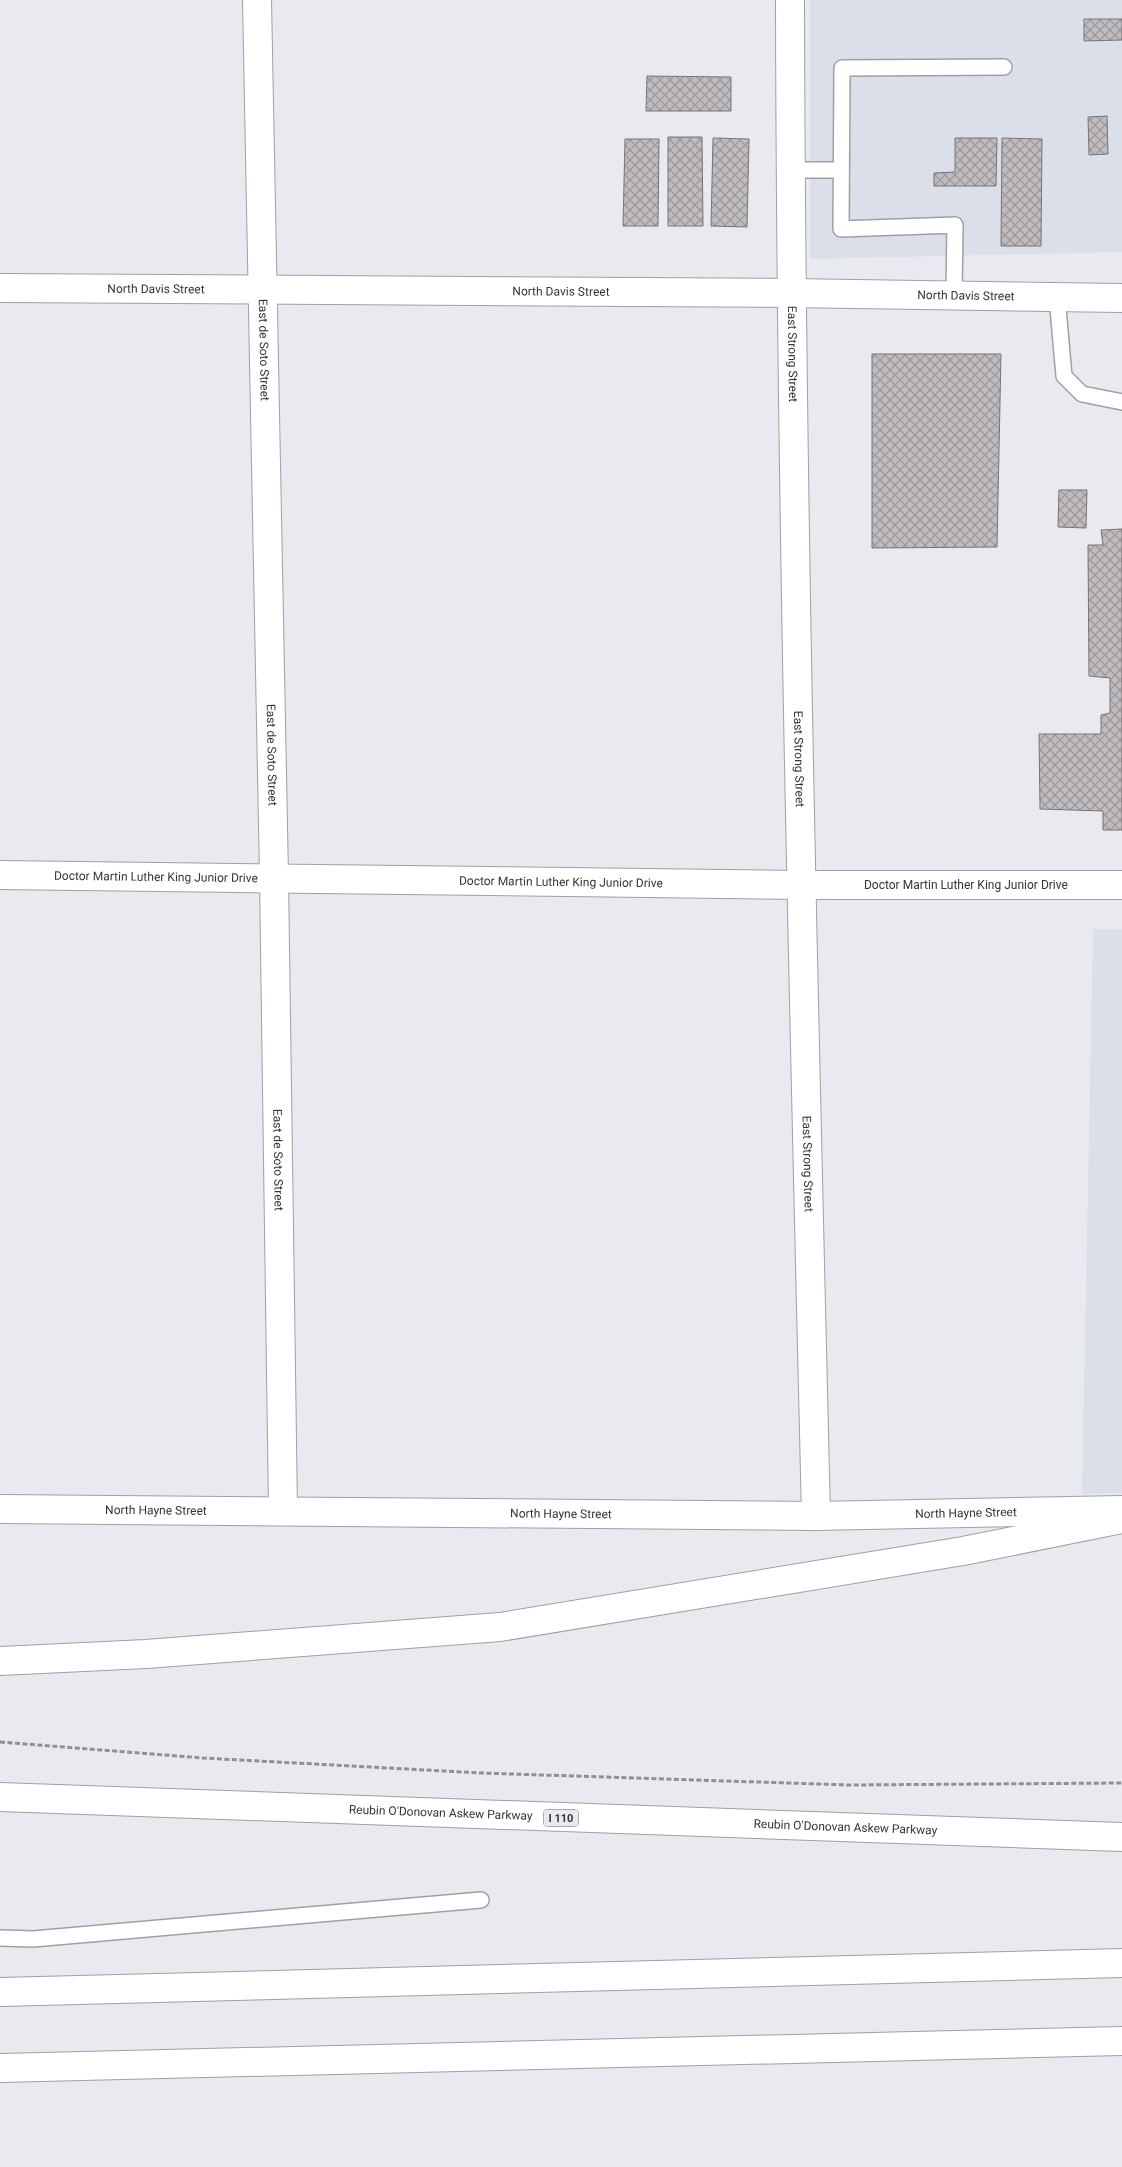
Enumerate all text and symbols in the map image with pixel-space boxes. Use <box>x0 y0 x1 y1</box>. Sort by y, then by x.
street label: North Davis Street <box>107 282 205 296</box>
street label: North Davis Street <box>512 284 610 299</box>
street label: North Davis Street <box>917 288 1015 303</box>
street label: East de Soto Street <box>256 299 272 401</box>
street label: East Strong Street <box>785 306 800 402</box>
street label: East de Soto Street <box>264 704 280 806</box>
street label: East Strong Street <box>791 711 807 807</box>
street label: Doctor Martin Luther King Junior Drive <box>54 869 258 885</box>
street label: Doctor Martin Luther King Junior Drive <box>459 874 663 890</box>
street label: Doctor Martin Luther King Junior Drive <box>864 878 1068 892</box>
street label: East de Soto Street <box>270 1109 286 1211</box>
street label: East Strong Street <box>800 1115 816 1212</box>
street label: North Hayne Street <box>105 1503 207 1518</box>
street label: North Hayne Street <box>915 1505 1017 1521</box>
street label: North Hayne Street <box>510 1506 612 1521</box>
street label: Reubin O'Donovan Askew Parkway <box>349 1802 533 1823</box>
road number: I 110 <box>544 1810 578 1826</box>
street label: Reubin O'Donovan Askew Parkway <box>753 1817 938 1837</box>

